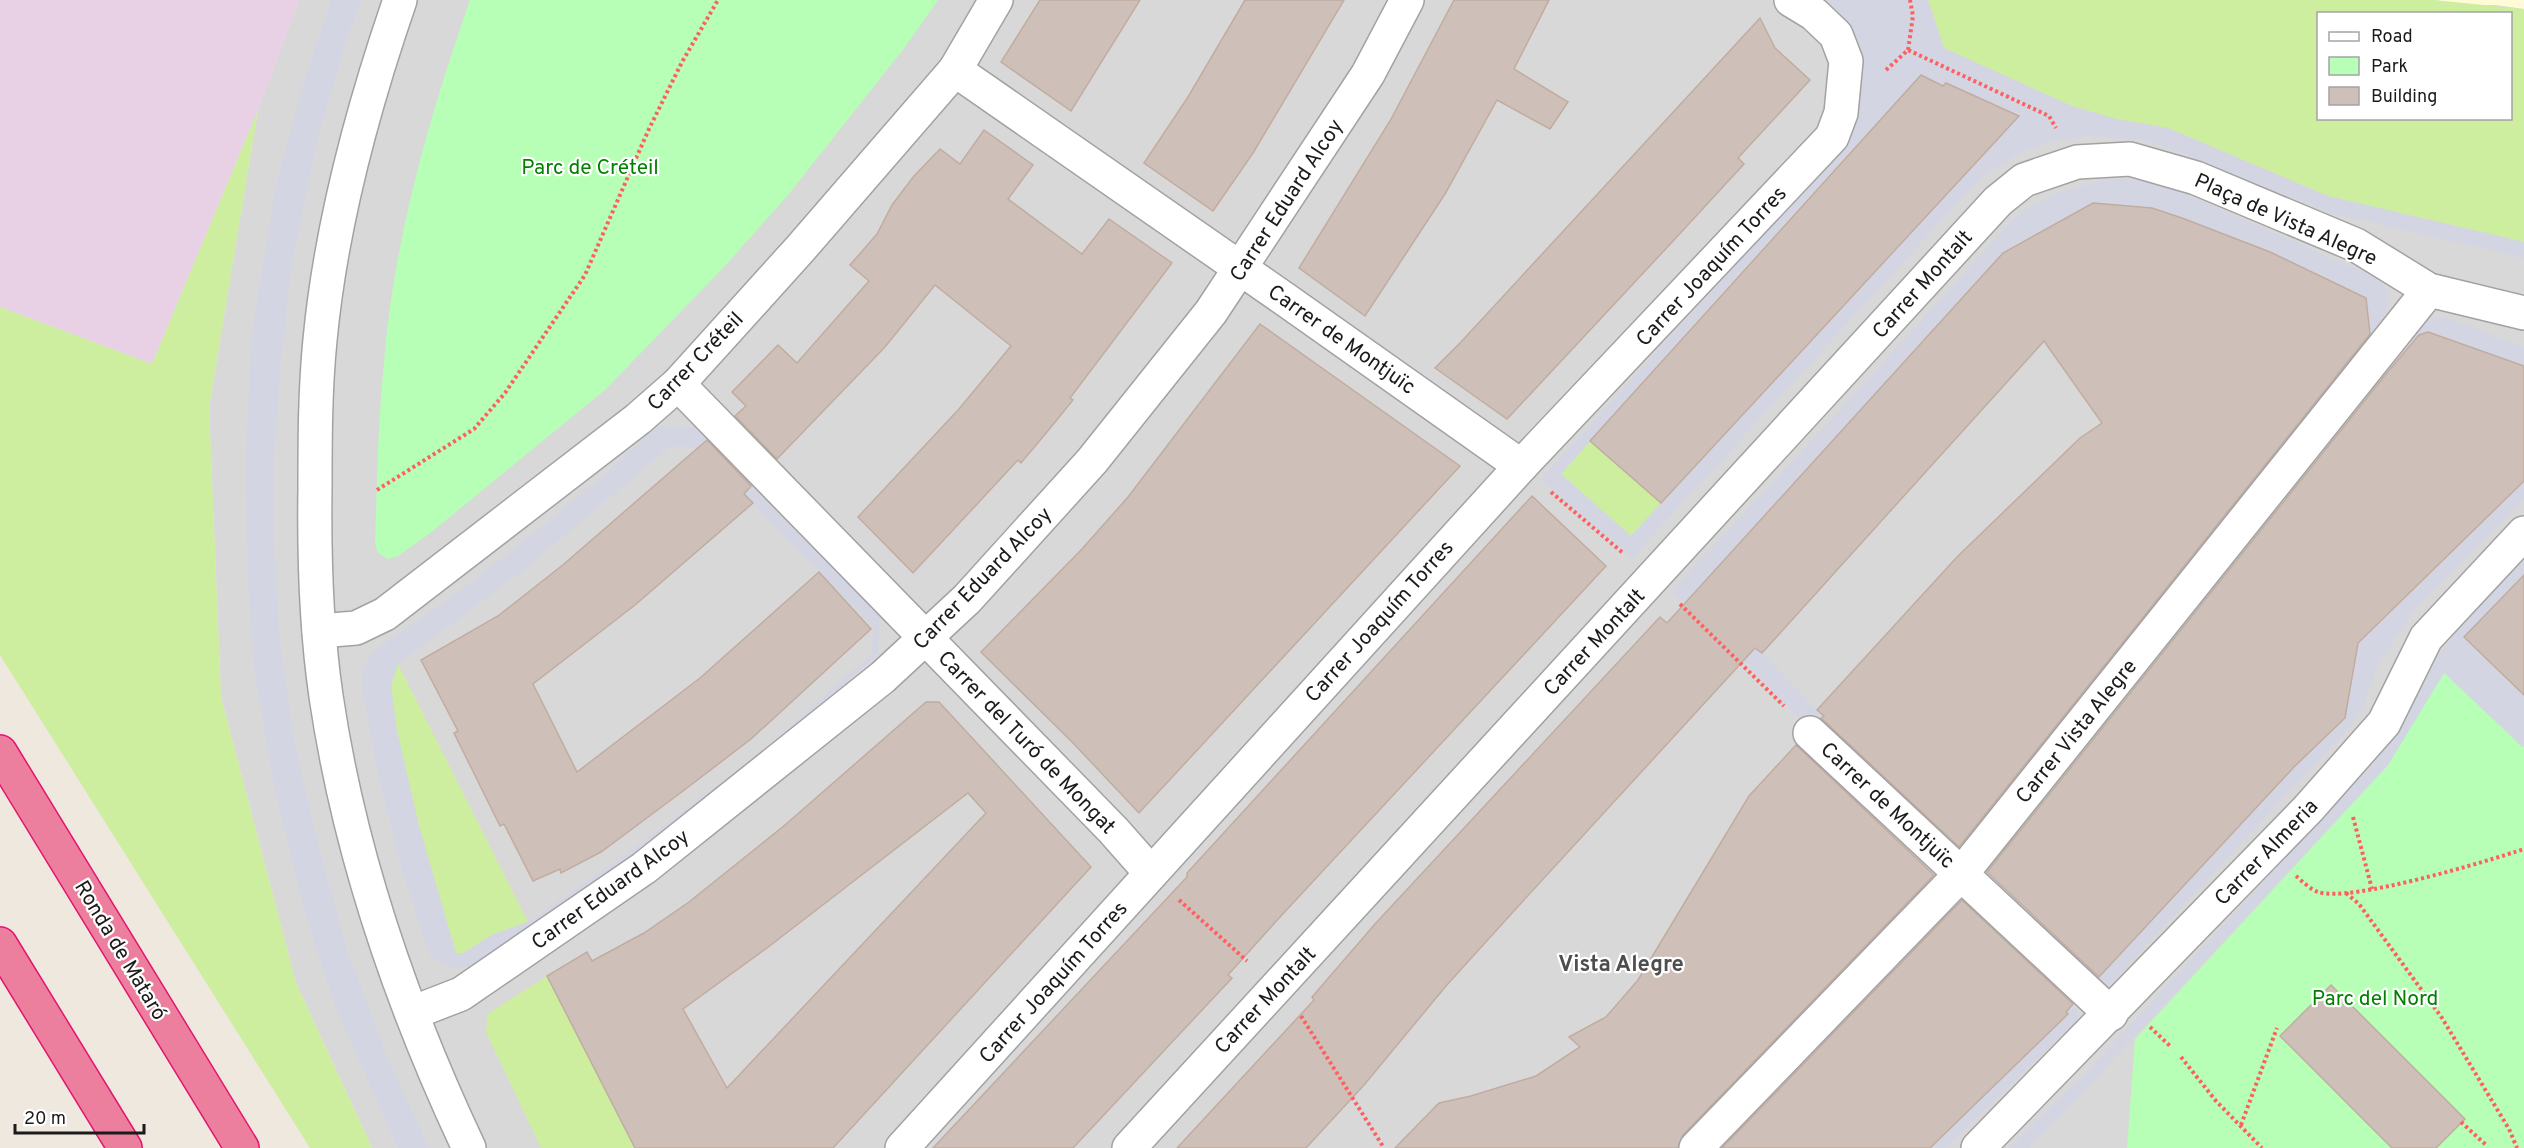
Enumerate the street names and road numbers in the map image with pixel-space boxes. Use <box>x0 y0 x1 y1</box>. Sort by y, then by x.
street label: Carrer Eduard Alcoy <box>1225 114 1350 287</box>
street label: Plaça de Vista Alegre <box>2190 168 2381 273</box>
street label: Carrer Joaquím Torres <box>1631 181 1793 353</box>
street label: Carrer Montalt <box>1867 225 1979 345</box>
street label: Carrer de Montjuïc <box>1262 279 1420 401</box>
street label: Carrer Créteil <box>642 307 750 417</box>
street label: Carrer Eduard Alcoy <box>908 502 1058 656</box>
street label: Carrer Joaquím Torres <box>1300 535 1460 709</box>
street label: Carrer Montalt <box>1538 584 1652 703</box>
street label: Carrer del Turó de Mongat <box>931 646 1121 841</box>
street label: Carrer Vista Alegre <box>2011 654 2144 810</box>
street label: Carrer de Montjuïc <box>1814 737 1960 875</box>
street label: Carrer Almeria <box>2209 794 2325 912</box>
street label: Carrer Eduard Alcoy <box>527 824 695 957</box>
street label: Ronda de Mataró <box>67 876 172 1026</box>
street label: Carrer Joaquím Torres <box>974 896 1134 1070</box>
street label: Carrer Montalt <box>1209 942 1323 1061</box>

